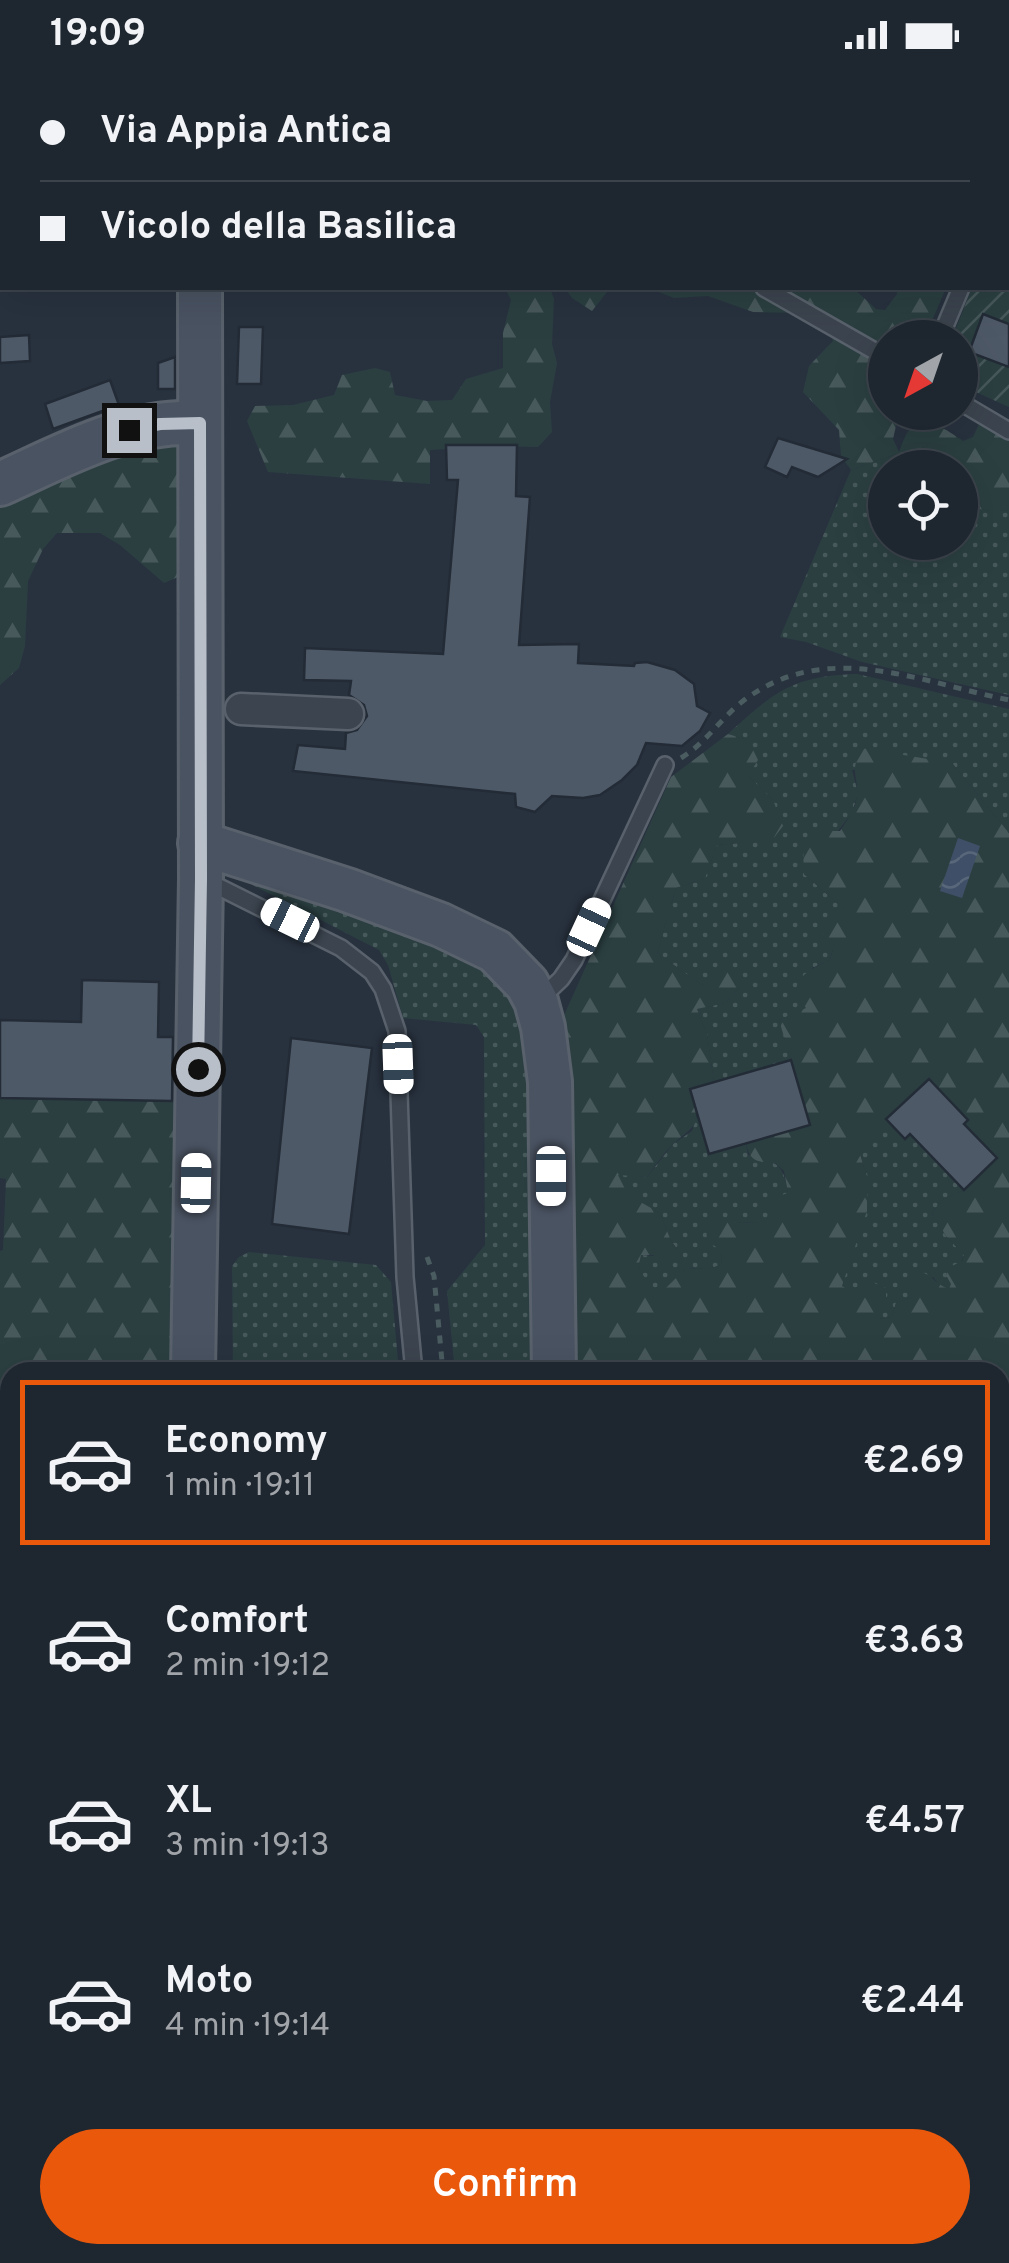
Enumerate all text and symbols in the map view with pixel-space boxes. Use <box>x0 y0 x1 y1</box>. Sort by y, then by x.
text: 19:09 <box>50 11 146 60</box>
text: Via Appia Antica <box>100 108 392 157</box>
text: Vicolo della Basilica <box>100 204 457 253</box>
north arrow <box>868 320 978 430</box>
map controls <box>868 320 978 560</box>
route end <box>107 408 152 453</box>
button: locate <box>868 450 978 560</box>
car <box>256 893 324 947</box>
car <box>563 893 615 961</box>
car <box>382 1033 414 1095</box>
route start <box>176 1047 221 1092</box>
car <box>536 1146 566 1206</box>
car <box>180 1153 212 1213</box>
icon: car <box>45 1418 135 1508</box>
text: Economy <box>165 1418 327 1467</box>
text: €2.69 <box>863 1438 965 1487</box>
text: 1 min · 19:11 <box>165 1467 315 1507</box>
icon: car <box>45 1598 135 1688</box>
text: Comfort <box>165 1598 309 1647</box>
text: €3.63 <box>864 1618 965 1667</box>
text: 2 min · 19:12 <box>165 1647 330 1687</box>
icon: car <box>45 1778 135 1868</box>
text: XL <box>165 1778 212 1827</box>
text: €4.57 <box>865 1798 965 1847</box>
text: 3 min · 19:13 <box>165 1827 330 1867</box>
icon: car <box>45 1958 135 2048</box>
text: Moto <box>165 1958 253 2007</box>
text: €2.44 <box>861 1978 965 2027</box>
text: 4 min · 19:14 <box>165 2007 330 2047</box>
button: Confirm <box>40 2129 970 2244</box>

